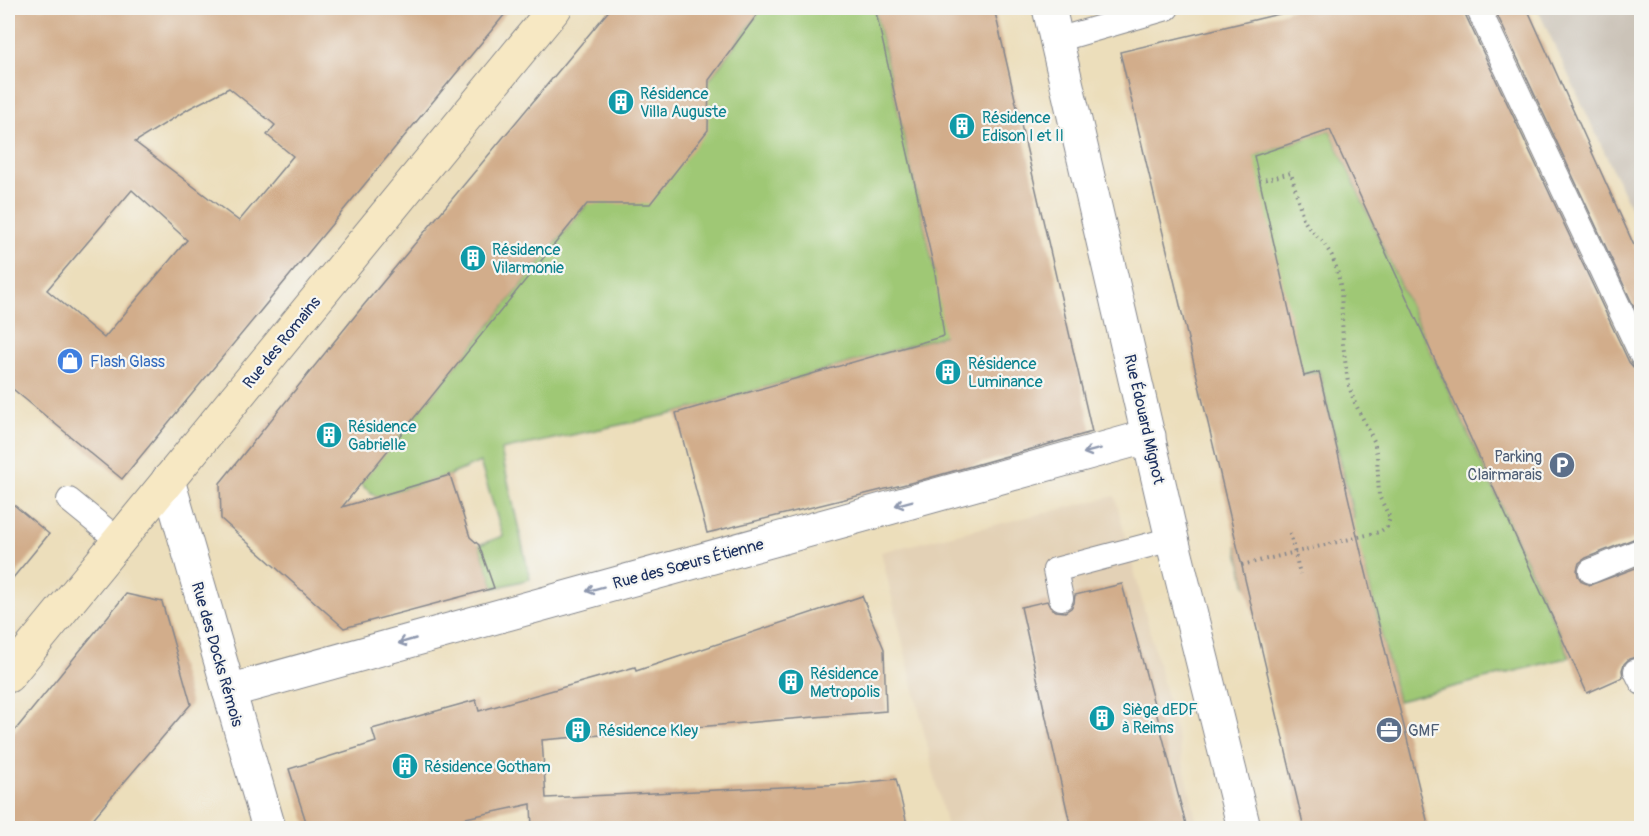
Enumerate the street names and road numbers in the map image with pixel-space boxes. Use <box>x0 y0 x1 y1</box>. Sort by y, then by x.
street label: Rue des Romains <box>239 293 325 393</box>
street label: Rue Édouard Mignot <box>1119 352 1169 487</box>
street label: Rue des Sœurs Étienne <box>611 534 766 594</box>
street label: Rue des Docks Rémois <box>187 580 247 729</box>

